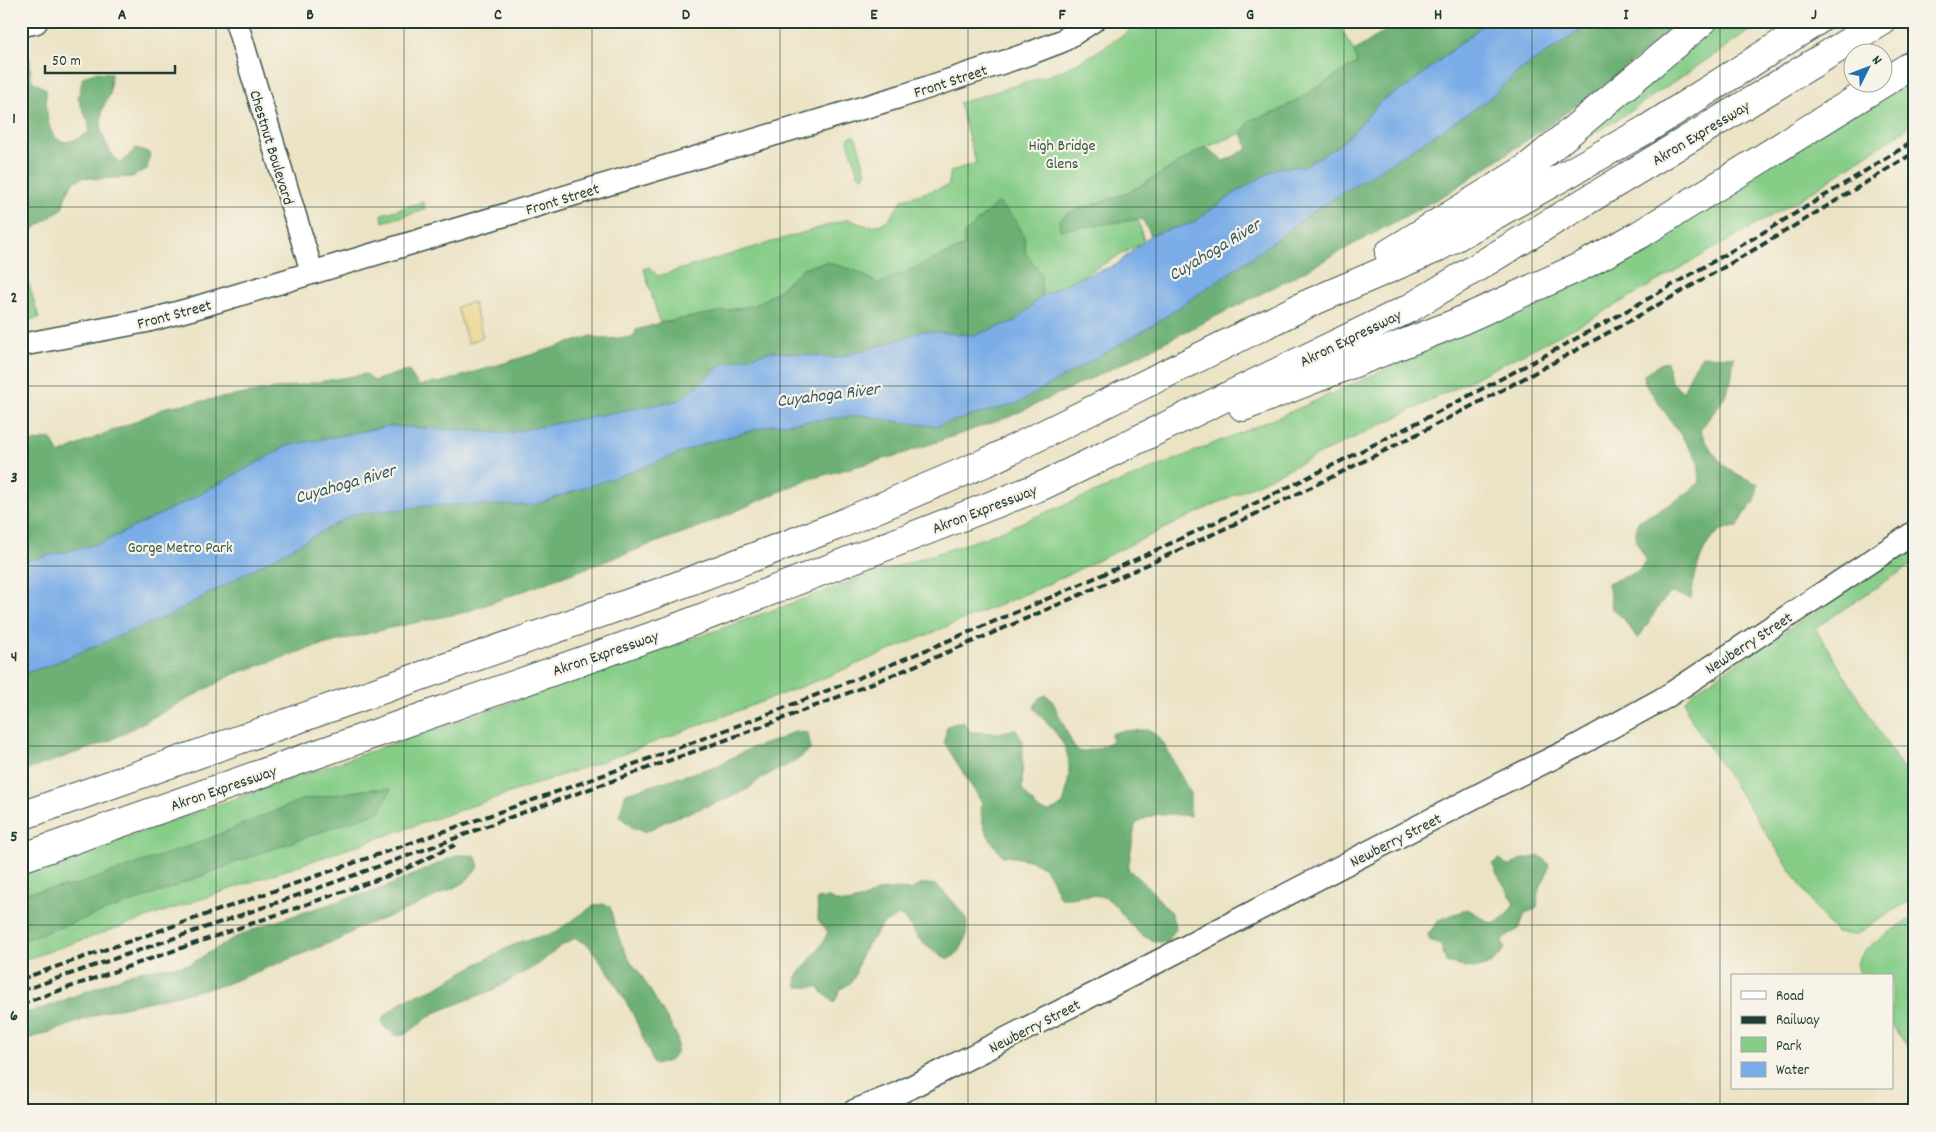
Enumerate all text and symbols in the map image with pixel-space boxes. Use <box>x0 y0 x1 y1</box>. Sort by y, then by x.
text: A <box>118 4 127 27</box>
text: B <box>306 4 314 27</box>
text: C <box>494 4 502 27</box>
text: D <box>682 4 691 27</box>
text: E <box>870 4 878 27</box>
text: F <box>1058 4 1066 27</box>
text: G <box>1246 4 1254 27</box>
text: H <box>1434 4 1442 27</box>
text: I <box>1624 4 1630 27</box>
text: J <box>1811 4 1817 27</box>
scale bar <box>45 42 175 74</box>
north arrow <box>1844 42 1894 92</box>
text: 50 m <box>52 51 81 73</box>
text: N <box>1866 51 1886 70</box>
street label: Front Street <box>911 60 991 105</box>
street label: Chestnut Boulevard <box>242 88 299 208</box>
street label: Akron Expressway <box>1648 96 1755 173</box>
text: 1 <box>12 108 16 131</box>
park label: High Bridge Glens <box>1028 135 1096 176</box>
street label: Front Street <box>523 178 603 223</box>
water label: Cuyahoga River <box>1165 213 1268 288</box>
text: 2 <box>11 287 18 310</box>
street label: Front Street <box>135 294 214 336</box>
street label: Akron Expressway <box>1296 304 1406 374</box>
water label: Cuyahoga River <box>776 378 883 415</box>
water label: Cuyahoga River <box>293 459 401 512</box>
text: 3 <box>10 467 18 490</box>
street label: Akron Expressway <box>929 480 1041 541</box>
park label: Gorge Metro Park <box>127 537 233 560</box>
street label: Newberry Street <box>1701 607 1798 681</box>
street label: Akron Expressway <box>550 625 662 683</box>
text: 4 <box>11 646 17 669</box>
street label: Akron Expressway <box>168 760 280 818</box>
street label: Newberry Street <box>1346 808 1446 874</box>
text: 5 <box>10 826 18 849</box>
legend <box>1731 974 1894 1090</box>
text: Road <box>1776 986 1804 1008</box>
street label: Newberry Street <box>985 994 1085 1060</box>
text: 6 <box>10 1005 18 1028</box>
text: Railway <box>1776 1010 1820 1032</box>
text: Park <box>1776 1036 1802 1058</box>
text: Water <box>1776 1060 1810 1082</box>

